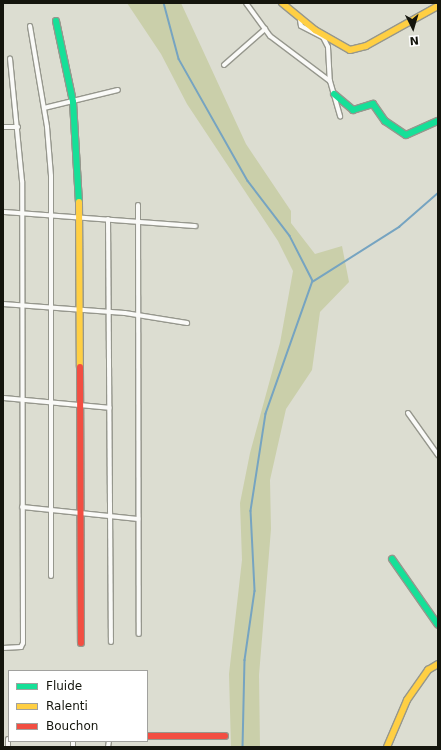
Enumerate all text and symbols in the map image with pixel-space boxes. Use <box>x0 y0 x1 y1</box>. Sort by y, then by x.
north arrow <box>393 8 433 48</box>
text: N <box>409 34 419 47</box>
legend <box>8 670 148 742</box>
text: Fluide <box>46 679 82 693</box>
text: Ralenti <box>46 699 88 713</box>
text: Bouchon <box>46 719 98 733</box>

